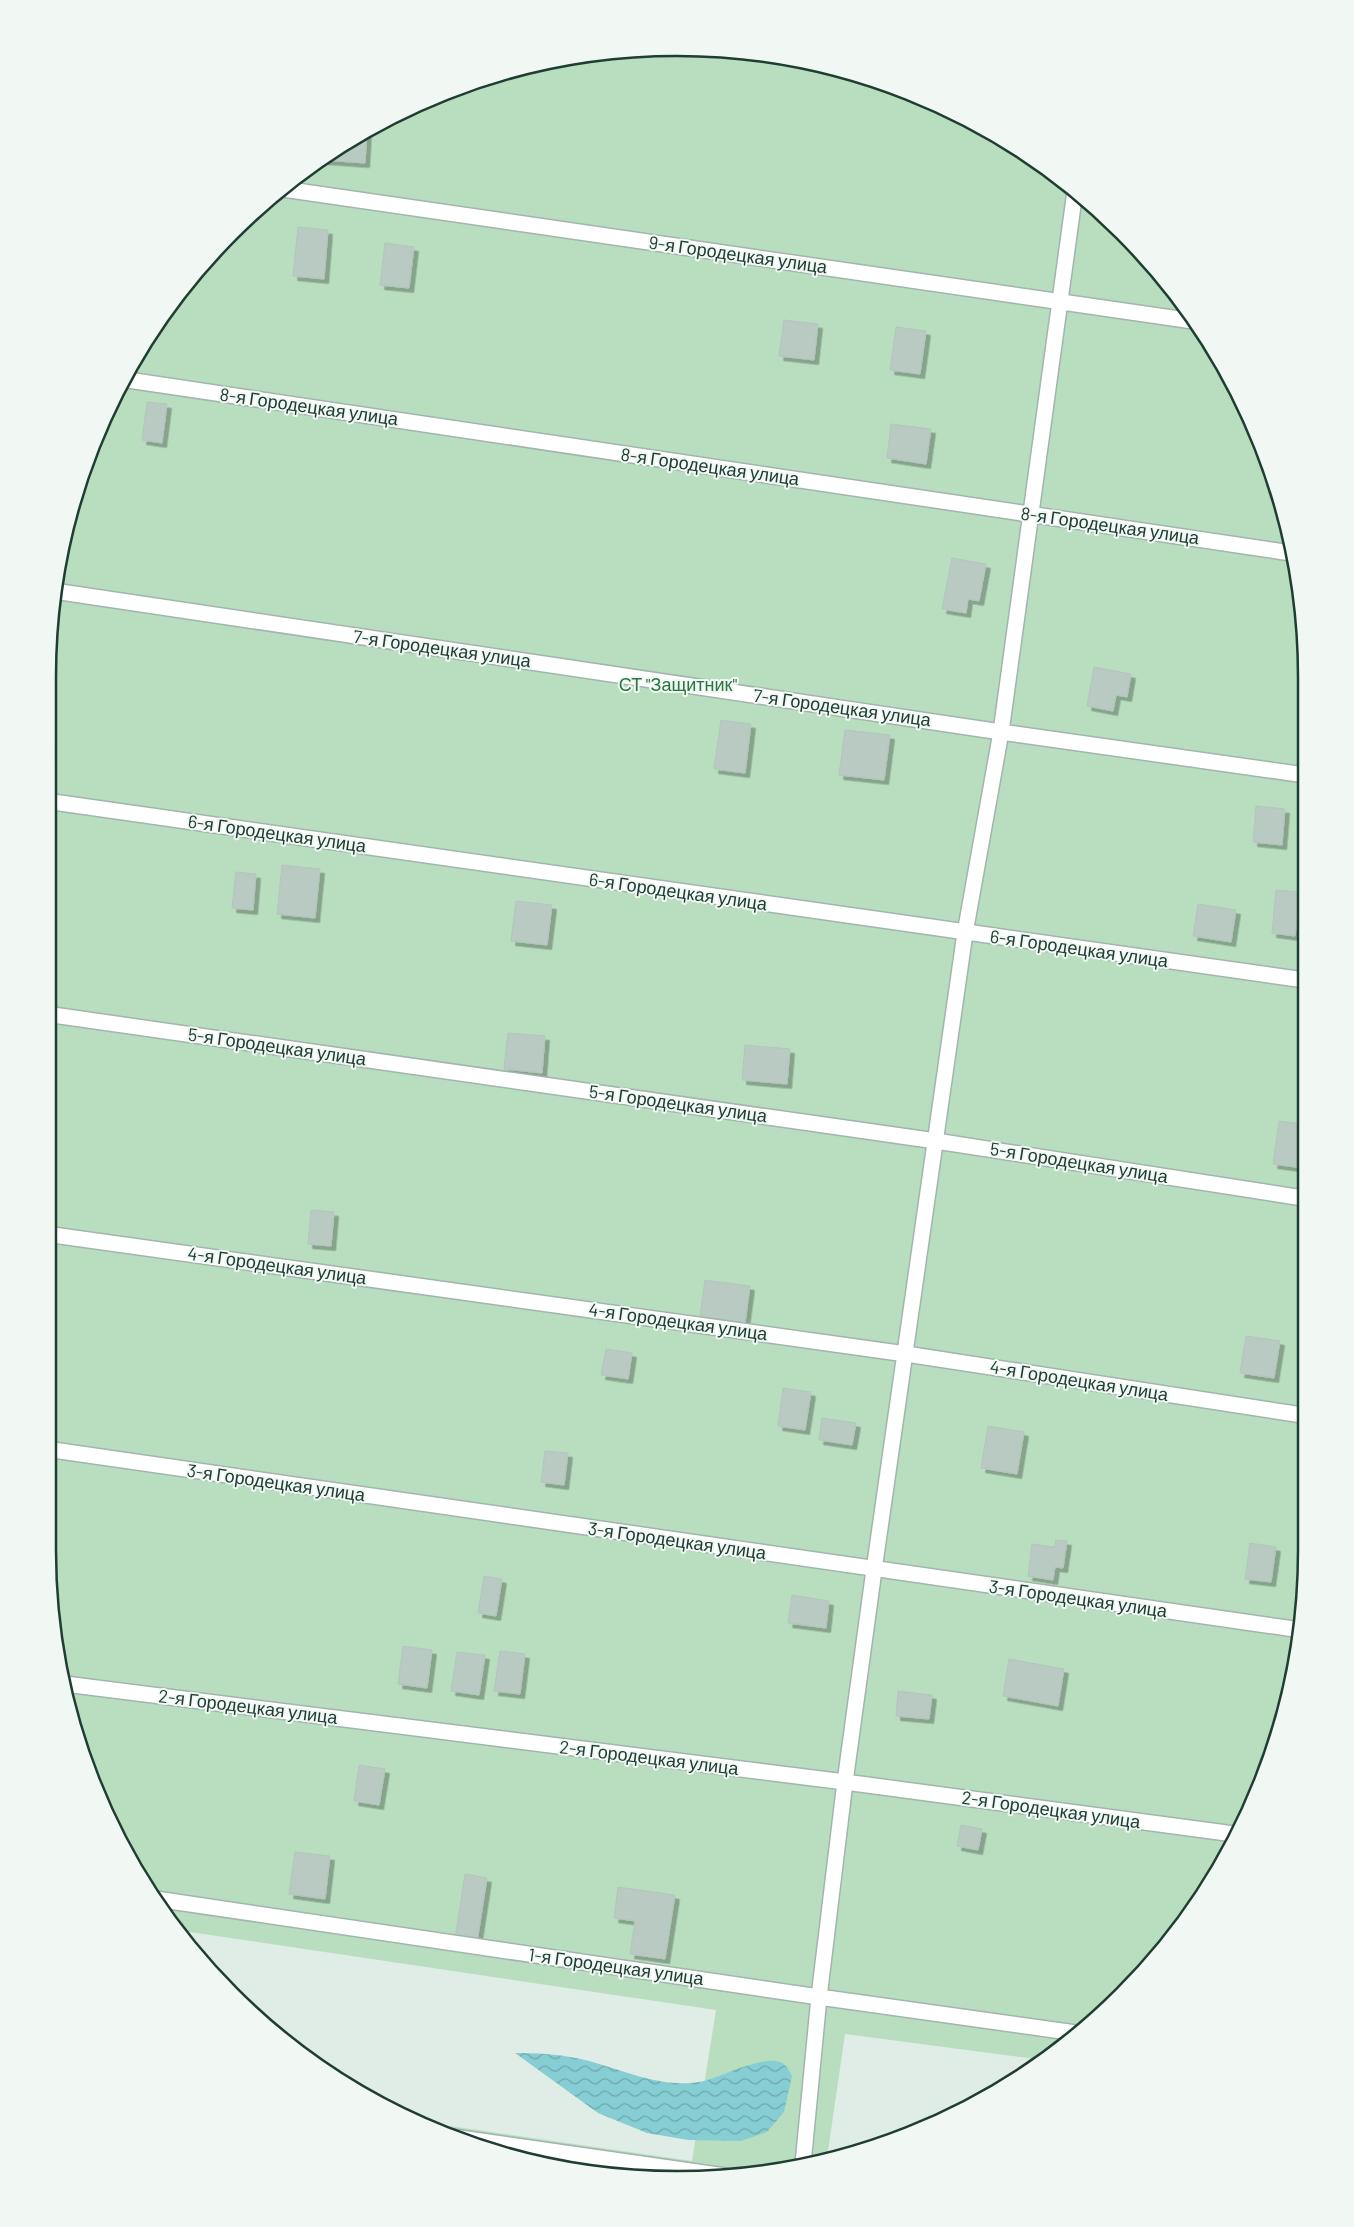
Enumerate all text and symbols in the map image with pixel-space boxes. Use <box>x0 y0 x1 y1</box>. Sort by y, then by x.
street label: 9-я Городецкая улица <box>648 231 830 278</box>
street label: 8-я Городецкая улица <box>219 383 401 430</box>
street label: 8-я Городецкая улица <box>620 443 802 490</box>
street label: 8-я Городецкая улица <box>1020 502 1202 549</box>
street label: 7-я Городецкая улица <box>352 625 533 672</box>
park label: СТ "Защитник" <box>619 673 737 695</box>
street label: 7-я Городецкая улица <box>752 684 933 731</box>
street label: 6-я Городецкая улица <box>187 810 369 857</box>
street label: 6-я Городецкая улица <box>588 868 770 915</box>
street label: 6-я Городецкая улица <box>989 925 1171 972</box>
street label: 5-я Городецкая улица <box>187 1023 369 1070</box>
street label: 5-я Городецкая улица <box>588 1080 770 1127</box>
street label: 5-я Городецкая улица <box>989 1137 1171 1187</box>
street label: 4-я Городецкая улица <box>186 1242 369 1289</box>
street label: 4-я Городецкая улица <box>587 1298 770 1345</box>
street label: 4-я Городецкая улица <box>988 1355 1171 1405</box>
street label: 3-я Городецкая улица <box>186 1459 368 1506</box>
street label: 3-я Городецкая улица <box>587 1517 769 1564</box>
street label: 3-я Городецкая улица <box>988 1575 1170 1622</box>
street label: 2-я Городецкая улица <box>157 1684 340 1728</box>
street label: 2-я Городецкая улица <box>558 1735 741 1779</box>
street label: 2-я Городецкая улица <box>960 1786 1143 1833</box>
street label: 1-я Городецкая улица <box>527 1943 706 1989</box>

